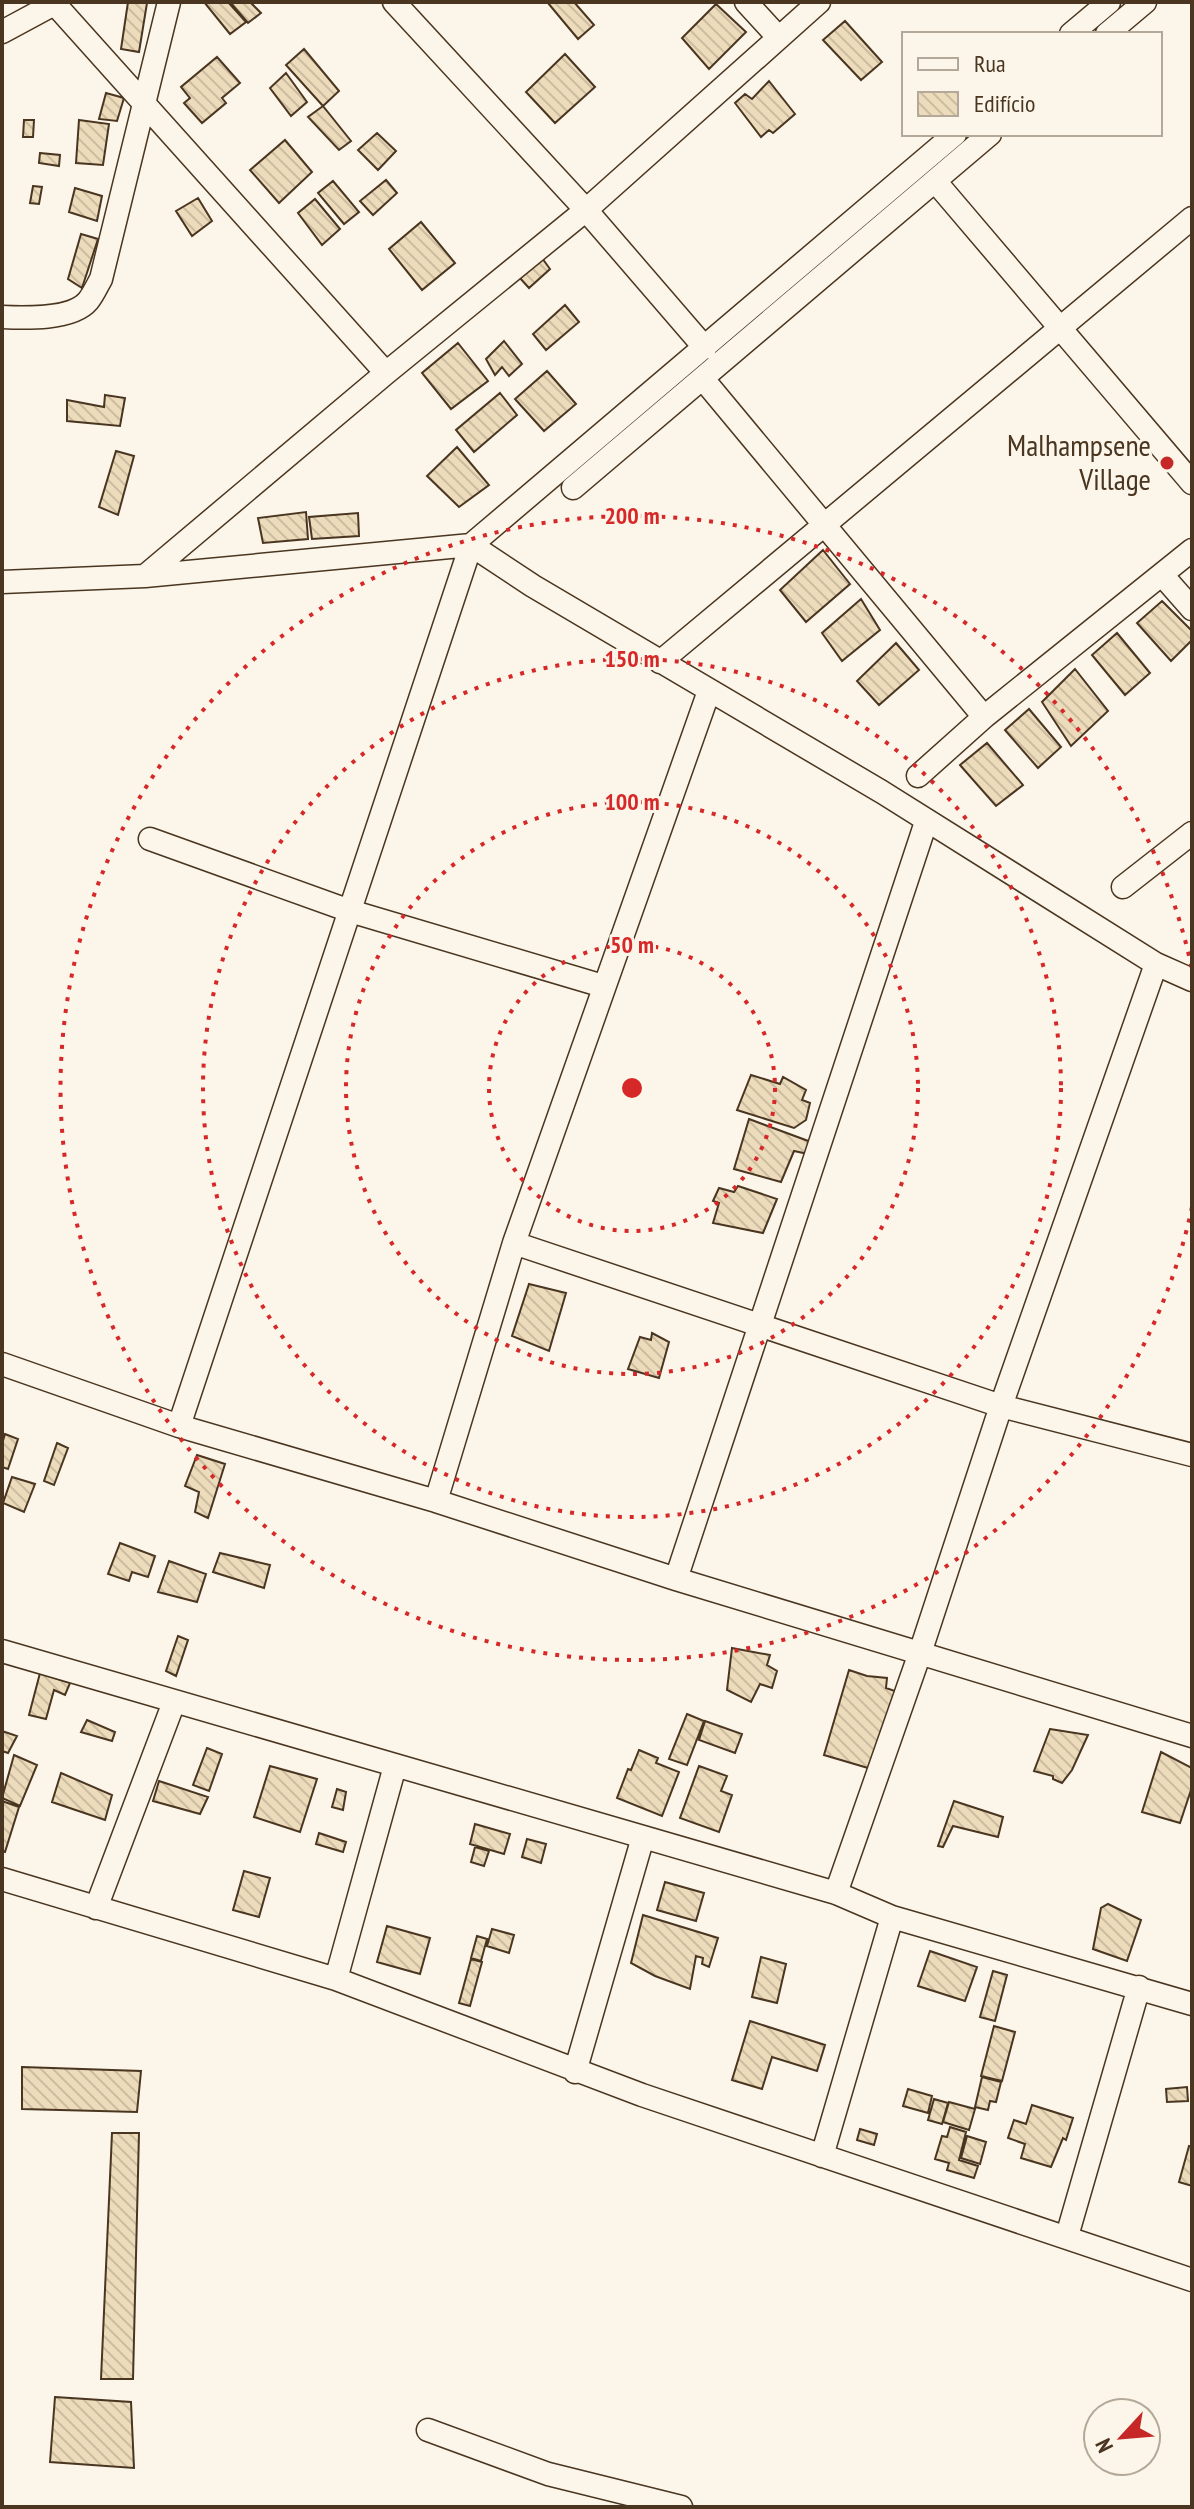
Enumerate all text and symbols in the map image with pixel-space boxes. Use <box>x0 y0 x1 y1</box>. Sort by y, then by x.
legend <box>902 32 1162 136</box>
text: Rua <box>974 48 1006 79</box>
text: Edifício <box>974 88 1035 119</box>
place label: Malhampsene Village <box>1007 425 1151 498</box>
marker: Malhampsene Village <box>1158 454 1176 472</box>
text: 200 m <box>604 500 660 531</box>
text: 150 m <box>604 643 660 674</box>
text: 100 m <box>604 786 660 817</box>
text: 50 m <box>610 929 654 960</box>
centre of rings <box>618 1074 646 1102</box>
north arrow <box>1082 2397 1162 2477</box>
text: N <box>1089 2434 1119 2457</box>

